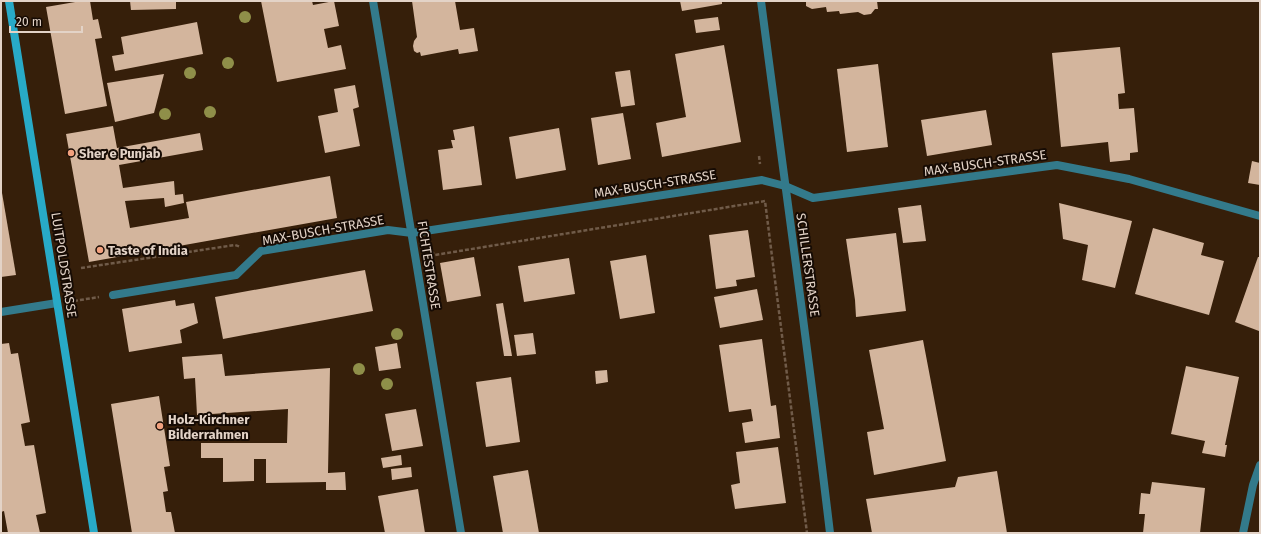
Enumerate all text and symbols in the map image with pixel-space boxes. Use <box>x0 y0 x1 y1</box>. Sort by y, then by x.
scale bar <box>10 8 82 34</box>
text: 20 m <box>16 15 42 29</box>
place label: Sher e Punjab <box>79 146 161 161</box>
street label: MAX-BUSCH-STRASSE <box>923 147 1047 179</box>
marker: Sher e Punjab <box>66 148 76 158</box>
street label: MAX-BUSCH-STRASSE <box>593 167 717 201</box>
street label: LUITPOLDSTRASSE <box>48 211 80 319</box>
street label: MAX-BUSCH-STRASSE <box>261 212 385 248</box>
street label: SCHILLERSTRASSE <box>793 212 823 318</box>
street label: FICHTESTRASSE <box>415 220 443 311</box>
place label: Taste of India <box>108 243 188 258</box>
marker: Taste of India <box>95 245 105 255</box>
place label: Holz-Kirchner Bilderrahmen <box>168 412 250 442</box>
marker: Holz-Kirchner Bilderrahmen <box>155 421 165 431</box>

